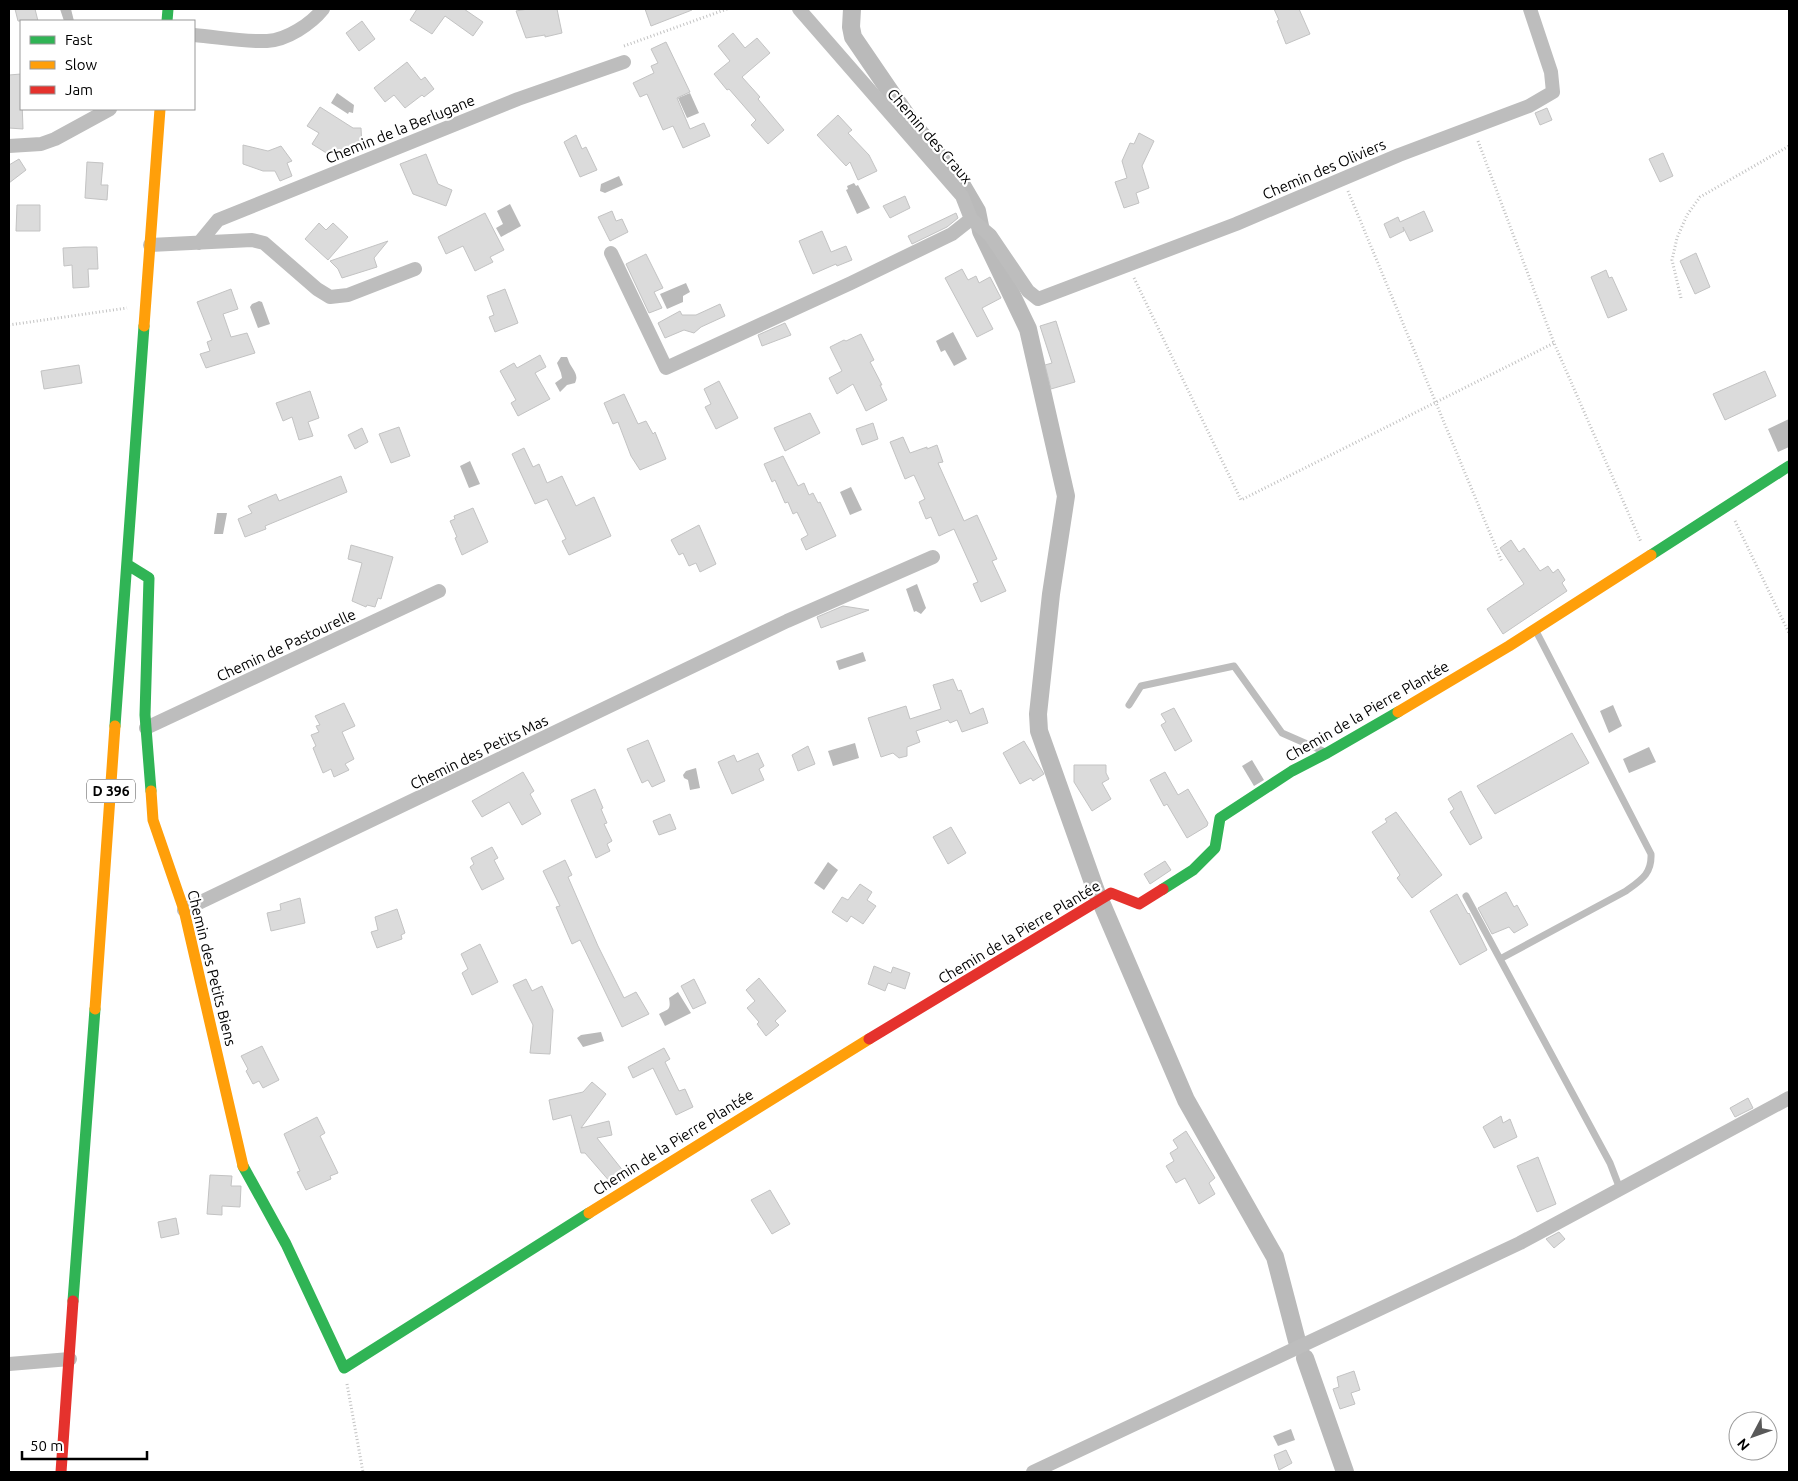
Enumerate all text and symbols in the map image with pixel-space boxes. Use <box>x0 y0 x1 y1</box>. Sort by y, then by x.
legend <box>20 20 195 110</box>
text: Fast <box>65 31 93 48</box>
text: Slow <box>65 56 98 73</box>
text: Jam <box>65 81 93 98</box>
street label: Chemin des Craux <box>884 85 976 187</box>
street label: Chemin de la Berlugane <box>323 91 477 167</box>
street label: Chemin des Oliviers <box>1260 135 1388 203</box>
street label: Chemin de Pastourelle <box>214 605 358 685</box>
street label: Chemin de la Pierre Plantée <box>1282 657 1452 765</box>
street label: Chemin des Petits Mas <box>407 711 551 793</box>
road number: D 396 <box>87 779 135 802</box>
street label: Chemin de la Pierre Plantée <box>935 877 1103 987</box>
street label: Chemin des Petits Biens <box>184 888 240 1048</box>
street label: Chemin de la Pierre Plantée <box>590 1086 756 1198</box>
north arrow <box>1728 1411 1778 1461</box>
scale bar <box>22 1428 148 1460</box>
text: N <box>1734 1435 1753 1454</box>
text: 50 m <box>30 1437 63 1454</box>

